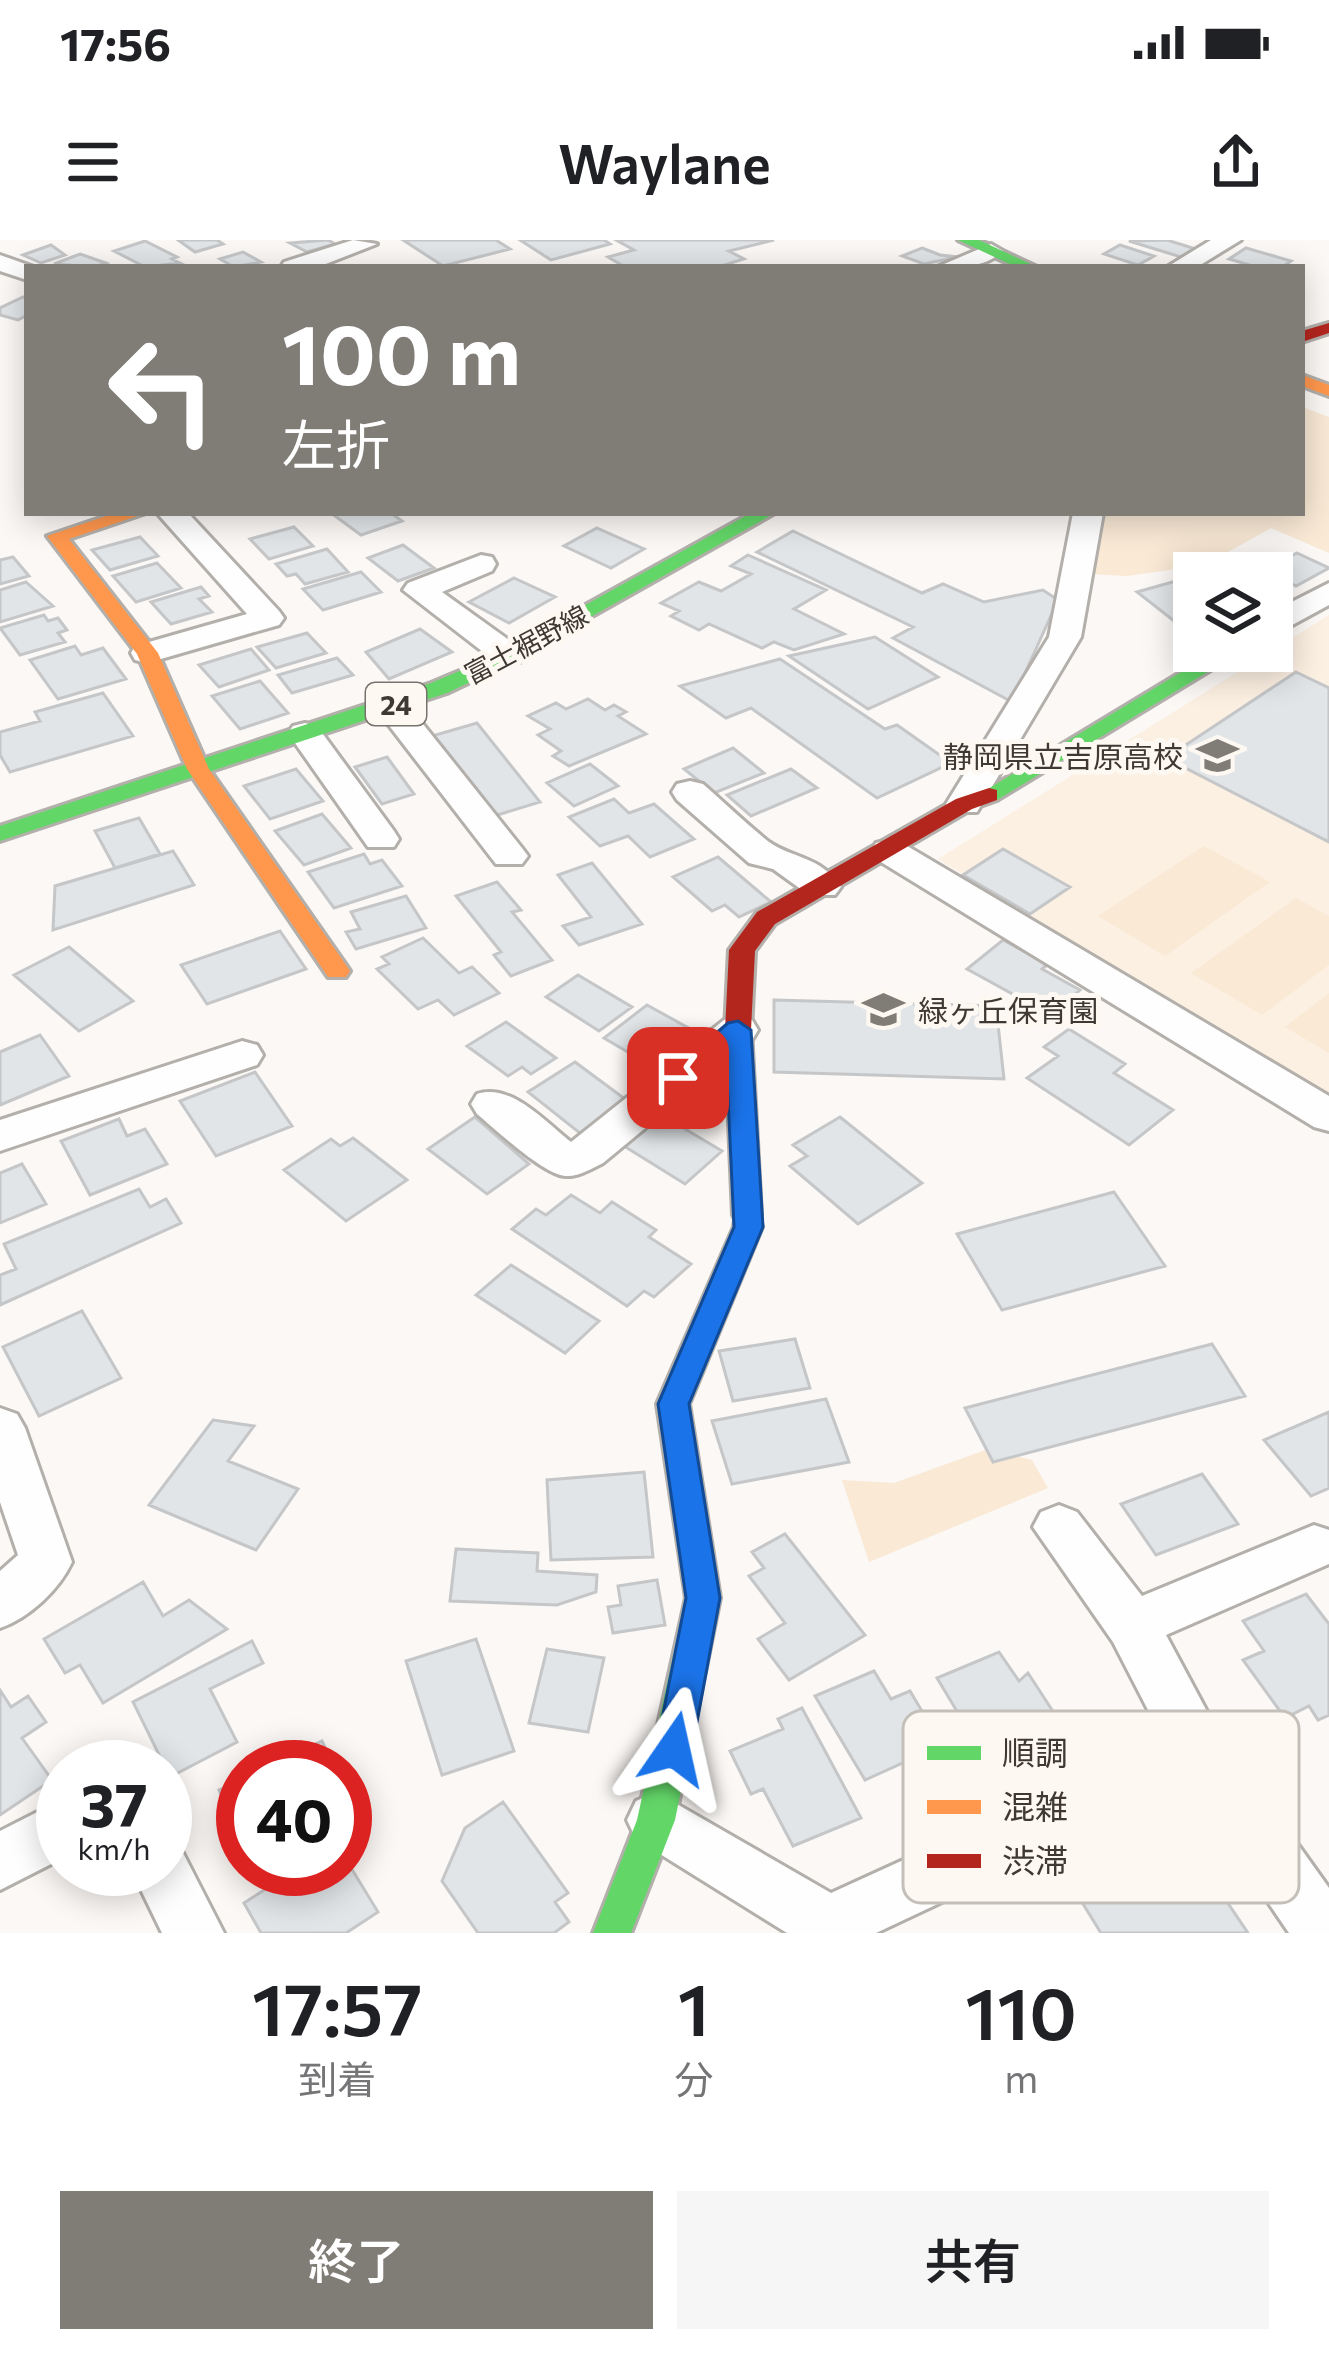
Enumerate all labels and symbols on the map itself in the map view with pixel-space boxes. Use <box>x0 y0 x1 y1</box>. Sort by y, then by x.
street label: 富士裾野線 <box>459 598 593 690</box>
road number: 24 <box>366 683 426 725</box>
school or university icon: 静岡県立吉原高校 <box>1194 732 1240 778</box>
place label: 静岡県立吉原高校 <box>943 737 1183 774</box>
school or university icon: 緑ヶ丘保育園 <box>861 986 907 1032</box>
place label: 緑ヶ丘保育園 <box>918 991 1098 1028</box>
pin <box>627 1027 729 1129</box>
position arrow <box>611 1686 737 1812</box>
legend <box>903 1711 1299 1903</box>
text: 順調 <box>1002 1731 1068 1772</box>
speed limit sign: 40 <box>216 1740 372 1896</box>
text: 混雑 <box>1002 1785 1068 1826</box>
text: 渋滞 <box>1002 1839 1068 1880</box>

